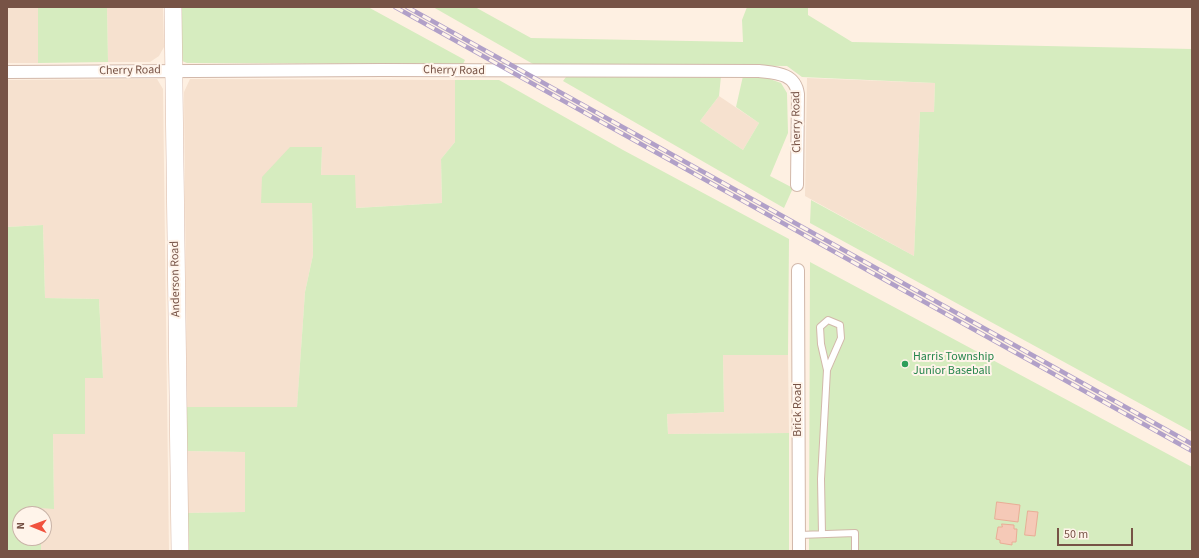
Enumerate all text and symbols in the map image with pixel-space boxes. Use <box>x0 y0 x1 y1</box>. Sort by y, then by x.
street label: Cherry Road <box>99 63 161 79</box>
street label: Cherry Road <box>423 63 485 79</box>
street label: Cherry Road <box>789 91 805 153</box>
street label: Anderson Road <box>168 241 184 317</box>
place label: Harris Township Junior Baseball <box>913 350 994 378</box>
marker: Harris Township Junior Baseball <box>900 359 910 369</box>
street label: Brick Road <box>791 383 805 437</box>
north arrow <box>12 506 52 546</box>
scale bar <box>1059 520 1135 546</box>
text: N <box>13 522 28 530</box>
text: 50 m <box>1064 526 1088 543</box>

